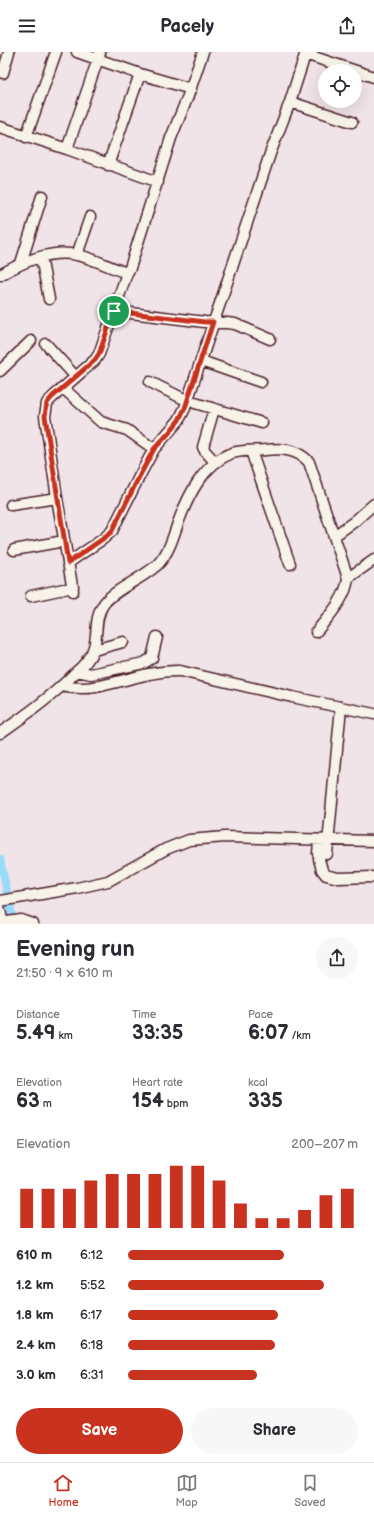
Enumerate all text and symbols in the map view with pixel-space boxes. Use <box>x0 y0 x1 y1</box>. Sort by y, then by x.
icon: menu <box>16 15 38 37</box>
icon: share <box>336 15 358 37</box>
text: Pacely <box>160 16 214 37</box>
map controls <box>318 64 362 108</box>
button: locate <box>318 64 362 108</box>
pin <box>97 294 131 328</box>
icon: arrive <box>103 300 125 322</box>
text: Evening run <box>16 936 135 963</box>
button: share <box>316 937 358 979</box>
text: 21:50 · 9 × 610 m <box>16 965 113 981</box>
text: Distance <box>16 1008 60 1021</box>
text: Time <box>132 1008 156 1021</box>
text: Pace <box>248 1008 273 1021</box>
text: 5.49 <box>16 1021 55 1045</box>
text: 33:35 <box>132 1021 183 1045</box>
text: 6:07 <box>248 1021 288 1045</box>
text: km <box>55 1029 73 1042</box>
text: /km <box>288 1029 311 1042</box>
text: Elevation <box>16 1076 62 1089</box>
text: Heart rate <box>132 1076 183 1089</box>
text: kcal <box>248 1076 268 1089</box>
text: 63 <box>16 1089 40 1113</box>
text: 154 <box>132 1089 164 1113</box>
text: 335 <box>248 1089 283 1113</box>
text: m <box>40 1097 52 1110</box>
text: bpm <box>164 1097 188 1110</box>
text: Elevation <box>16 1136 70 1152</box>
text: 200–207 m <box>291 1136 358 1152</box>
text: 610 m <box>16 1247 52 1263</box>
text: 6:12 <box>80 1247 103 1263</box>
text: 1.2 km <box>16 1277 54 1293</box>
text: 5:52 <box>80 1277 105 1293</box>
text: 1.8 km <box>16 1307 54 1323</box>
text: 6:17 <box>80 1307 102 1323</box>
text: 2.4 km <box>16 1337 56 1353</box>
text: 6:18 <box>80 1337 103 1353</box>
text: 3.0 km <box>16 1367 56 1383</box>
text: 6:31 <box>80 1367 104 1383</box>
button: Save <box>16 1408 183 1454</box>
button: Share <box>191 1408 358 1454</box>
tab: Home <box>49 1472 78 1509</box>
tab: Map <box>175 1472 198 1509</box>
tab: Saved <box>295 1472 325 1509</box>

